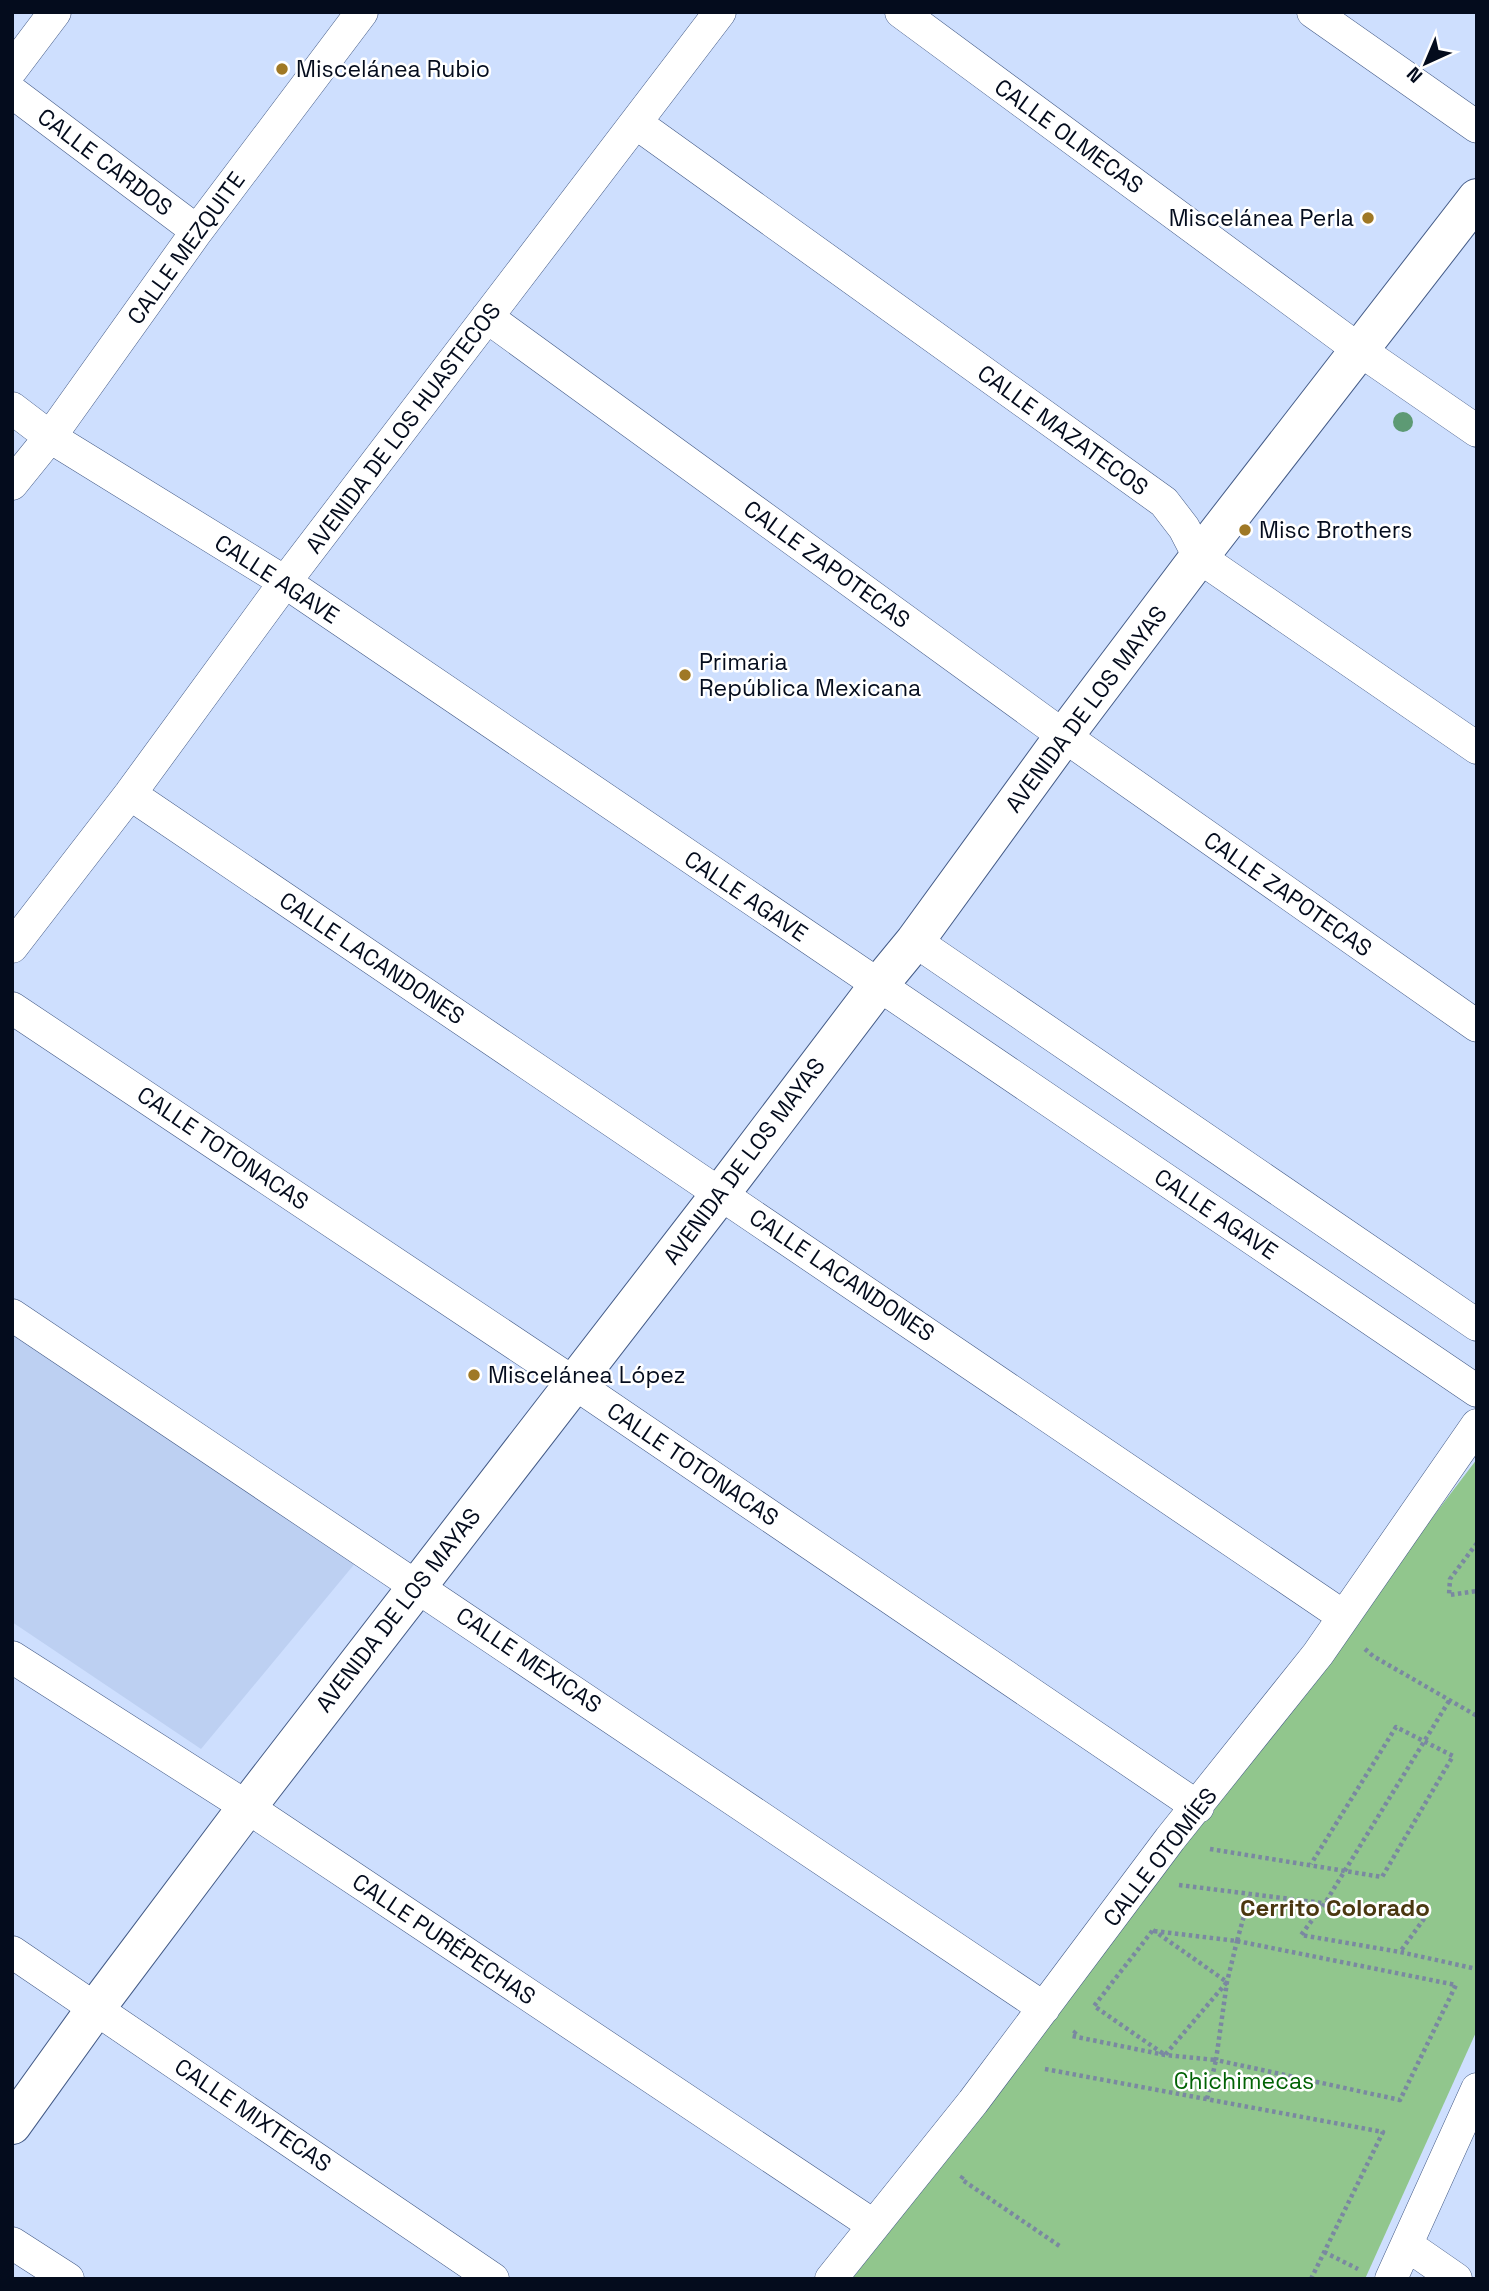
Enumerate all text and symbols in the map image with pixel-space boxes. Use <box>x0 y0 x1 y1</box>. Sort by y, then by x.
north arrow <box>1391 28 1461 98</box>
place label: Miscelánea Rubio <box>296 54 490 84</box>
marker: Miscelánea Rubio <box>274 61 290 77</box>
text: N <box>1401 61 1428 88</box>
street label: CALLE OLMECAS <box>989 72 1149 200</box>
street label: CALLE CARDOS <box>32 101 178 223</box>
street label: CALLE MEZQUITE <box>120 166 252 330</box>
place label: Miscelánea Perla <box>1169 203 1354 233</box>
marker: Miscelánea Perla <box>1360 210 1376 226</box>
street label: AVENIDA DE LOS HUASTECOS <box>299 296 507 560</box>
street label: CALLE MAZATECOS <box>972 358 1154 502</box>
street label: CALLE ZAPOTECAS <box>738 493 916 635</box>
place label: Misc Brothers <box>1259 515 1412 545</box>
marker: Misc Brothers <box>1237 522 1253 538</box>
street label: CALLE AGAVE <box>209 528 345 630</box>
street label: AVENIDA DE LOS MAYAS <box>998 600 1174 818</box>
place label: Primaria República Mexicana <box>699 647 921 703</box>
marker: Primaria República Mexicana <box>677 667 693 683</box>
street label: CALLE ZAPOTECAS <box>1198 825 1378 963</box>
street label: CALLE AGAVE <box>678 844 814 948</box>
street label: CALLE LACANDONES <box>274 885 470 1031</box>
street label: AVENIDA DE LOS MAYAS <box>656 1052 832 1270</box>
street label: CALLE TOTONACAS <box>131 1079 315 1217</box>
street label: CALLE AGAVE <box>1148 1162 1284 1266</box>
street label: CALLE LACANDONES <box>744 1202 940 1348</box>
place label: Miscelánea López <box>488 1360 685 1390</box>
marker: Miscelánea López <box>466 1367 482 1383</box>
street label: CALLE TOTONACAS <box>601 1395 785 1533</box>
street label: AVENIDA DE LOS MAYAS <box>309 1502 487 1718</box>
street label: CALLE MEXICAS <box>450 1600 608 1720</box>
street label: CALLE OTOMÍES <box>1096 1781 1224 1933</box>
street label: CALLE PURÉPECHAS <box>347 1866 541 2012</box>
district label: Cerrito Colorado <box>1240 1892 1430 1923</box>
street label: CALLE MIXTECAS <box>169 2051 337 2179</box>
park label: Chichimecas <box>1174 2066 1314 2096</box>

